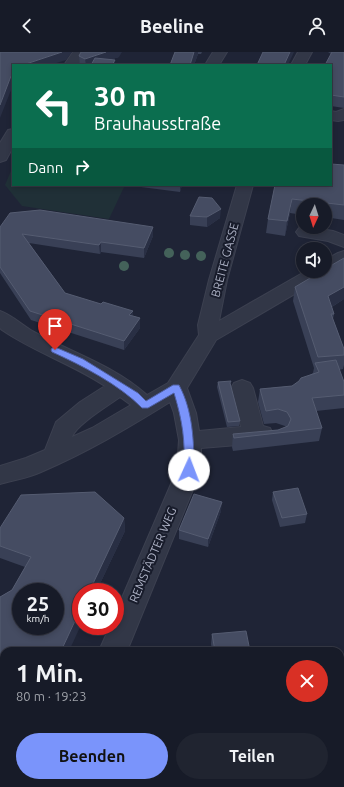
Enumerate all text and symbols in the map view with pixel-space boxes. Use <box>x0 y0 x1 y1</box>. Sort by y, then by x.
icon: back <box>16 15 38 37</box>
icon: person <box>306 15 328 37</box>
text: Beeline <box>140 16 204 36</box>
icon: left <box>28 80 80 132</box>
text: 30 m <box>94 80 156 111</box>
text: Brauhausstraße <box>94 113 221 133</box>
icon: right <box>71 156 93 178</box>
text: Dann <box>28 159 63 176</box>
north arrow <box>296 198 332 234</box>
map controls <box>296 198 332 278</box>
street label: BREITE GASSE <box>208 221 241 298</box>
button: sound <box>296 242 332 278</box>
pin <box>38 309 72 350</box>
icon: arrive <box>44 315 66 337</box>
position arrow <box>168 449 210 491</box>
street label: REMSTÄDTER WEG <box>127 505 179 604</box>
speed limit sign: 30 <box>72 583 124 635</box>
text: 25 <box>27 592 49 615</box>
text: km/h <box>26 613 50 624</box>
text: 1 Min. <box>16 660 83 687</box>
button: close <box>286 660 328 702</box>
text: 80 m · 19:23 <box>16 689 87 703</box>
button: Beenden <box>16 733 168 779</box>
button: Teilen <box>176 733 328 779</box>

